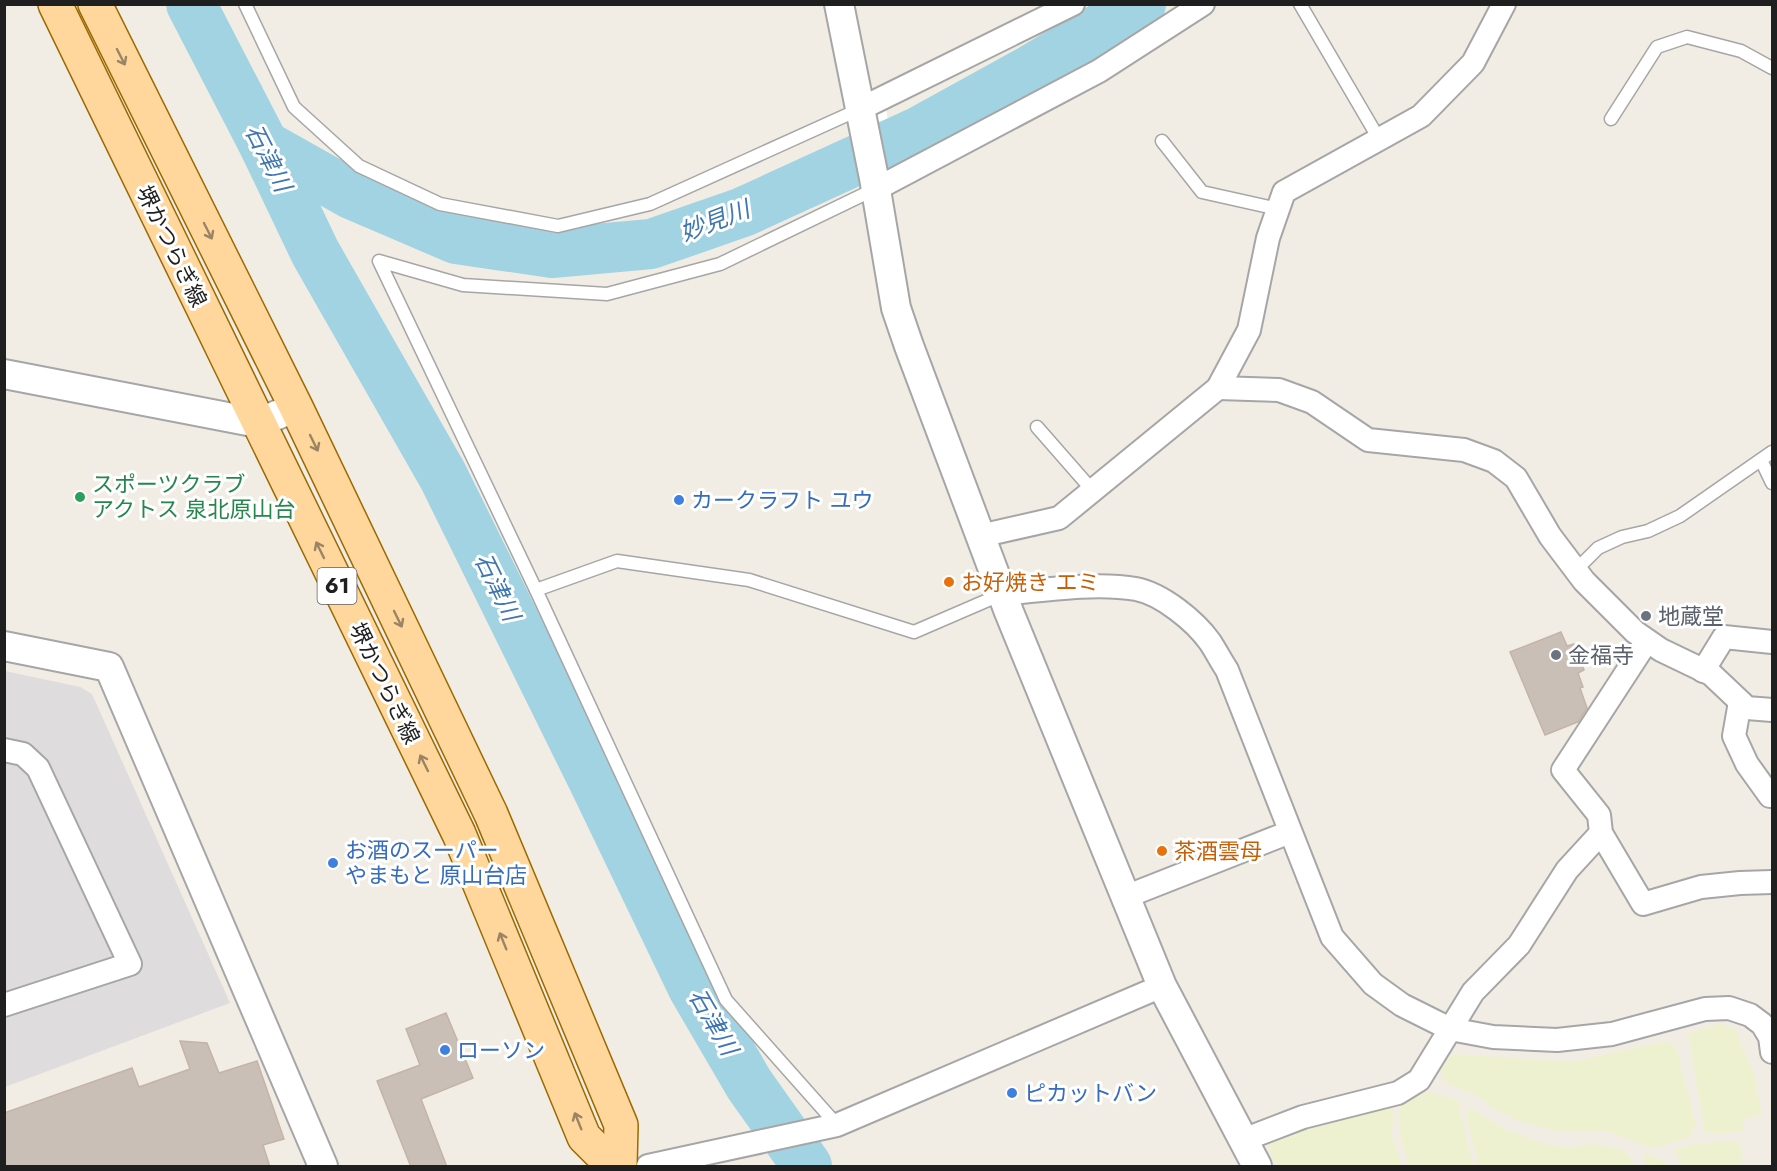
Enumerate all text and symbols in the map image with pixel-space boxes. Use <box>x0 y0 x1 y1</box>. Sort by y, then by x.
one-way arrow <box>116 47 127 65</box>
water label: 石津川 <box>237 118 302 200</box>
street label: 堺かつらぎ線 <box>129 180 215 312</box>
water label: 妙見川 <box>675 190 758 250</box>
one-way arrow <box>203 222 214 240</box>
one-way arrow <box>308 434 320 452</box>
place label: スポーツクラブ アクトス 泉北原山台 <box>92 468 296 525</box>
place label: カークラフト ユウ <box>691 484 874 516</box>
marker: スポーツクラブ アクトス 泉北原山台 <box>73 490 87 504</box>
marker: カークラフト ユウ <box>672 493 686 507</box>
one-way arrow <box>314 542 325 560</box>
water label: 石津川 <box>466 547 530 630</box>
place label: お好焼き エミ <box>961 566 1100 598</box>
road number: 61 <box>318 568 356 604</box>
marker: お好焼き エミ <box>942 575 956 589</box>
place label: 地蔵堂 <box>1658 600 1724 632</box>
marker: 地蔵堂 <box>1639 609 1653 623</box>
one-way arrow <box>392 610 404 628</box>
street label: 堺かつらぎ線 <box>342 617 428 749</box>
place label: 金福寺 <box>1568 639 1634 671</box>
marker: 金福寺 <box>1549 648 1563 662</box>
one-way arrow <box>418 755 430 772</box>
place label: お酒のスーパー やまもと 原山台店 <box>345 834 527 891</box>
place label: 茶酒雲母 <box>1174 835 1262 867</box>
marker: 茶酒雲母 <box>1155 844 1169 858</box>
marker: お酒のスーパー やまもと 原山台店 <box>326 856 340 870</box>
one-way arrow <box>497 932 508 951</box>
water label: 石津川 <box>680 982 748 1064</box>
place label: ローソン <box>457 1034 545 1066</box>
marker: ローソン <box>438 1043 452 1057</box>
place label: ピカットバン <box>1024 1077 1157 1109</box>
marker: ピカットバン <box>1005 1086 1019 1100</box>
one-way arrow <box>572 1113 583 1131</box>

